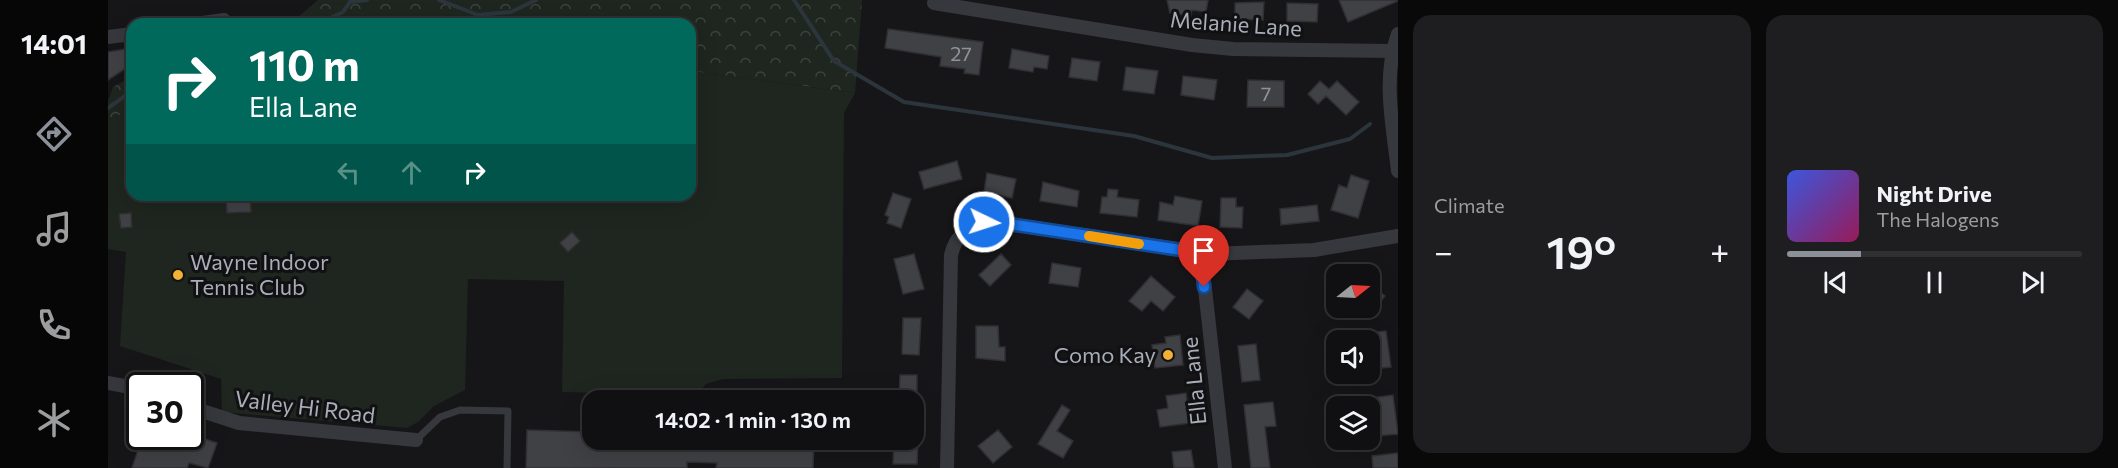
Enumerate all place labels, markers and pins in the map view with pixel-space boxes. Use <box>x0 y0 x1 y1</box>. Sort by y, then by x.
pin <box>1178 225 1229 287</box>
place label: Wayne Indoor Tennis Club <box>190 248 329 300</box>
marker: Wayne Indoor Tennis Club <box>171 268 185 282</box>
place label: Como Kay <box>1054 341 1156 368</box>
marker: Como Kay <box>1161 348 1175 362</box>

